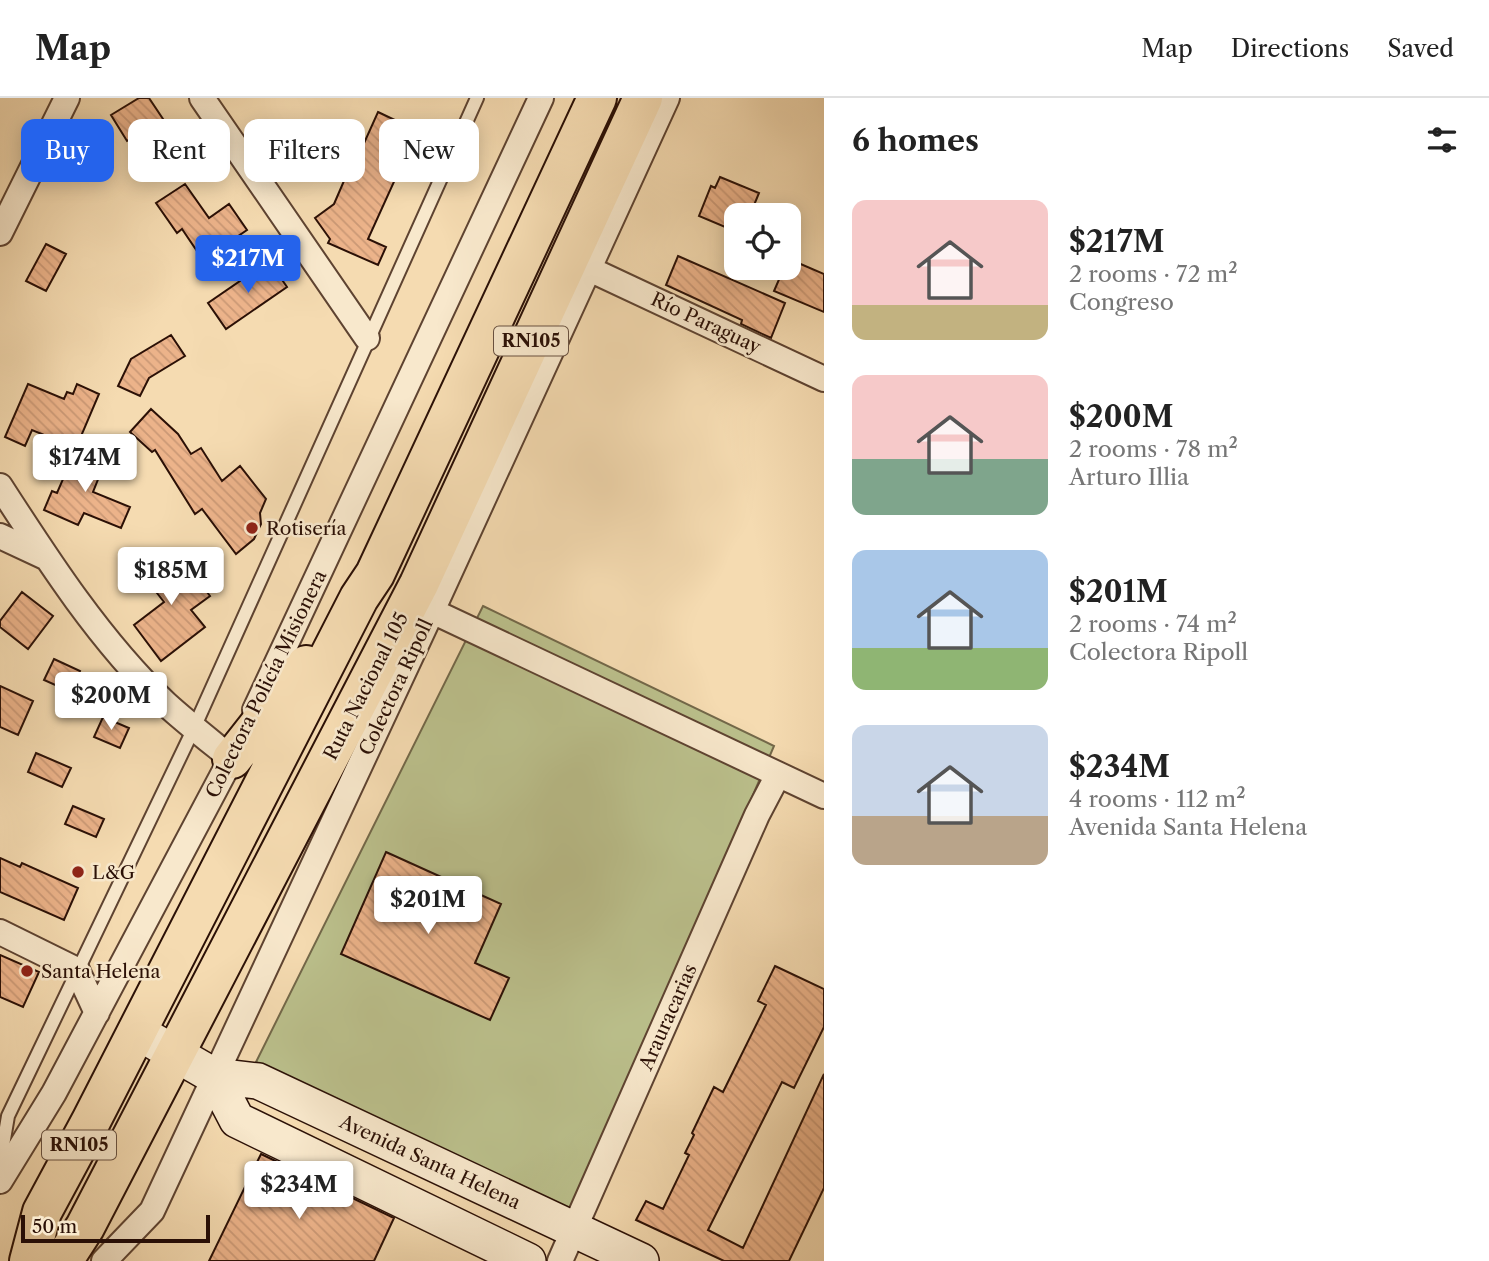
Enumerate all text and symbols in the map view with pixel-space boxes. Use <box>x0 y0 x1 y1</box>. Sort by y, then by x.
text: Map <box>35 28 111 69</box>
text: Map <box>1141 34 1193 63</box>
text: Directions <box>1231 34 1349 63</box>
text: Saved <box>1387 34 1454 63</box>
chip: Buy <box>21 119 114 182</box>
chip: Rent <box>128 119 230 182</box>
chip: Filters <box>244 119 365 182</box>
chip: New <box>379 119 479 182</box>
icon: filters <box>1423 121 1461 159</box>
text: 6 homes <box>852 122 979 159</box>
map controls <box>724 203 801 280</box>
button: locate <box>724 203 801 280</box>
text: $217M <box>1069 223 1164 260</box>
icon: home <box>908 228 992 312</box>
pin: $217M <box>199 236 297 295</box>
text: $217M <box>211 244 285 272</box>
text: 2 rooms · 72 m² <box>1069 260 1238 288</box>
street label: Río Paraguay <box>647 288 765 359</box>
text: Congreso <box>1069 288 1174 316</box>
road number: RN105 <box>494 327 568 356</box>
text: $200M <box>1069 398 1174 435</box>
icon: home <box>908 403 992 487</box>
pin: $174M <box>36 434 134 494</box>
text: 2 rooms · 78 m² <box>1069 435 1238 463</box>
text: $174M <box>49 443 121 471</box>
text: Arturo Illia <box>1069 463 1189 491</box>
place label: Rotisería <box>266 517 347 540</box>
marker: Rotisería <box>244 520 260 536</box>
pin: $185M <box>122 547 220 607</box>
text: $185M <box>134 556 208 584</box>
street label: Colectora Policía Misionera <box>201 566 331 802</box>
text: $201M <box>1069 573 1168 610</box>
icon: home <box>908 578 992 662</box>
street label: Ruta Nacional 105 <box>319 608 413 764</box>
text: 2 rooms · 74 m² <box>1069 610 1237 638</box>
street label: Colectora Ripoll <box>354 615 438 759</box>
text: Colectora Ripoll <box>1069 638 1248 666</box>
pin: $200M <box>62 672 160 732</box>
text: $200M <box>71 681 151 709</box>
text: $234M <box>1069 748 1170 785</box>
icon: home <box>908 753 992 837</box>
text: 4 rooms · 112 m² <box>1069 785 1246 813</box>
text: Avenida Santa Helena <box>1069 813 1307 841</box>
place label: L&G <box>92 861 135 884</box>
marker: L&G <box>70 864 86 880</box>
pin: $201M <box>379 876 477 936</box>
text: $201M <box>390 885 466 913</box>
place label: Santa Helena <box>41 960 160 983</box>
street label: Arauracarias <box>634 960 702 1075</box>
marker: Santa Helena <box>19 963 35 979</box>
street label: Avenida Santa Helena <box>335 1110 524 1214</box>
road number: RN105 <box>42 1130 116 1160</box>
pin: $234M <box>250 1162 348 1221</box>
text: $234M <box>260 1170 338 1198</box>
scale bar <box>21 1212 210 1244</box>
text: 50 m <box>32 1215 77 1238</box>

